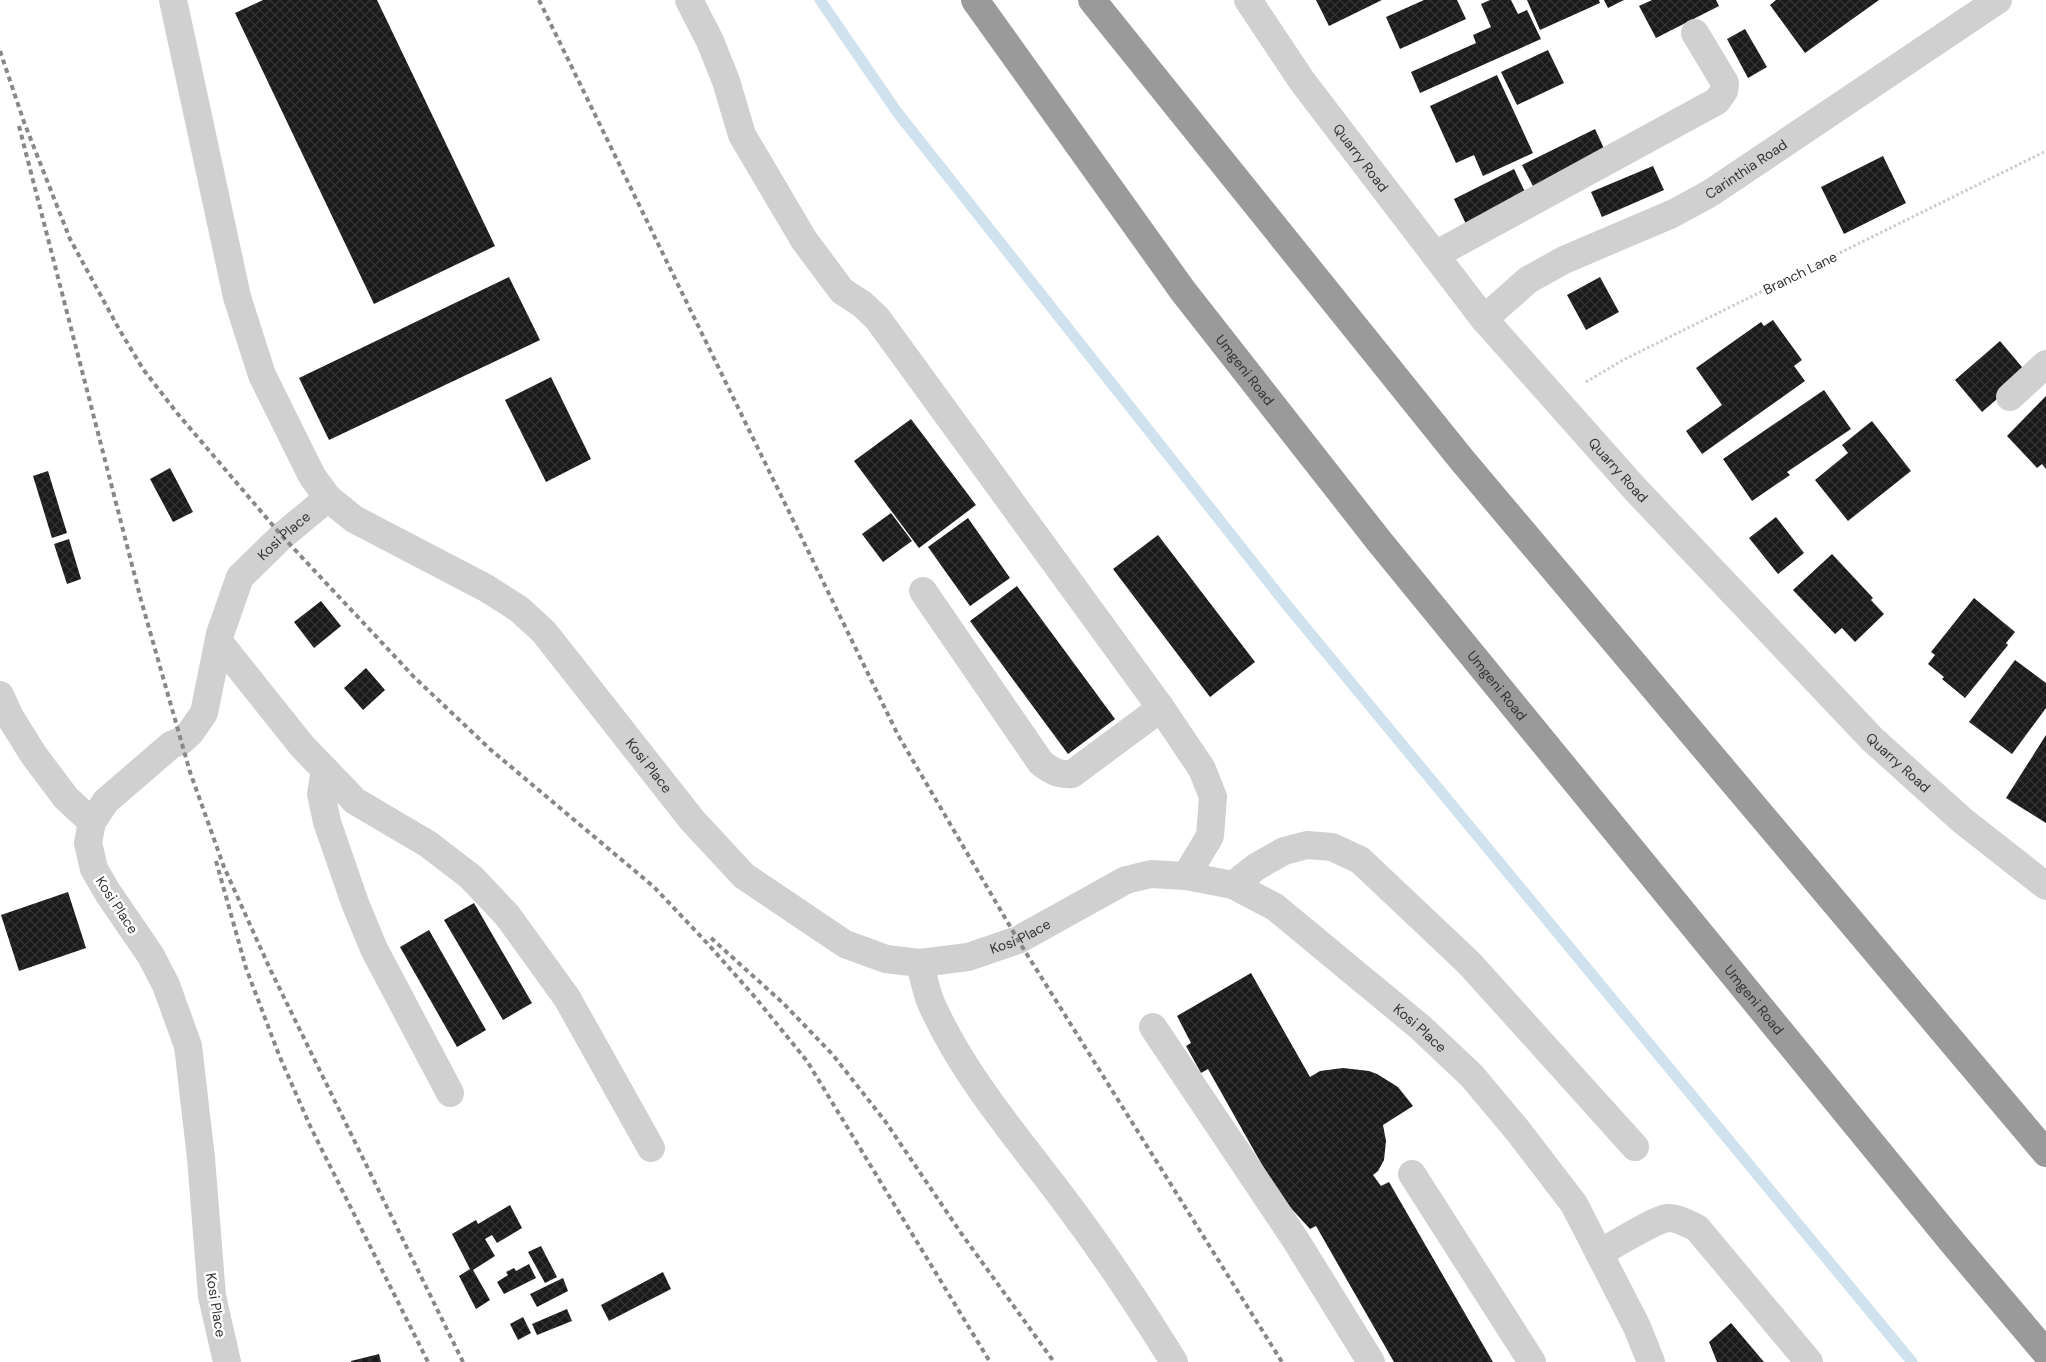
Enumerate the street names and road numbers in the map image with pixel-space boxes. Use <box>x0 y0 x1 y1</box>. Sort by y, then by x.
street label: Quarry Road <box>1329 120 1392 195</box>
street label: Carinthia Road <box>1701 135 1791 203</box>
street label: Branch Lane <box>1760 247 1840 299</box>
street label: Umgeni Road <box>1212 331 1278 409</box>
street label: Quarry Road <box>1585 434 1652 506</box>
street label: Kosi Place <box>254 507 314 564</box>
street label: Umgeni Road <box>1463 647 1531 724</box>
street label: Quarry Road <box>1862 729 1934 796</box>
street label: Kosi Place <box>622 734 676 797</box>
street label: Kosi Place <box>92 873 142 937</box>
street label: Kosi Place <box>988 915 1054 958</box>
street label: Umgeni Road <box>1720 961 1788 1038</box>
street label: Kosi Place <box>1390 1000 1450 1056</box>
street label: Kosi Place <box>202 1272 230 1339</box>

